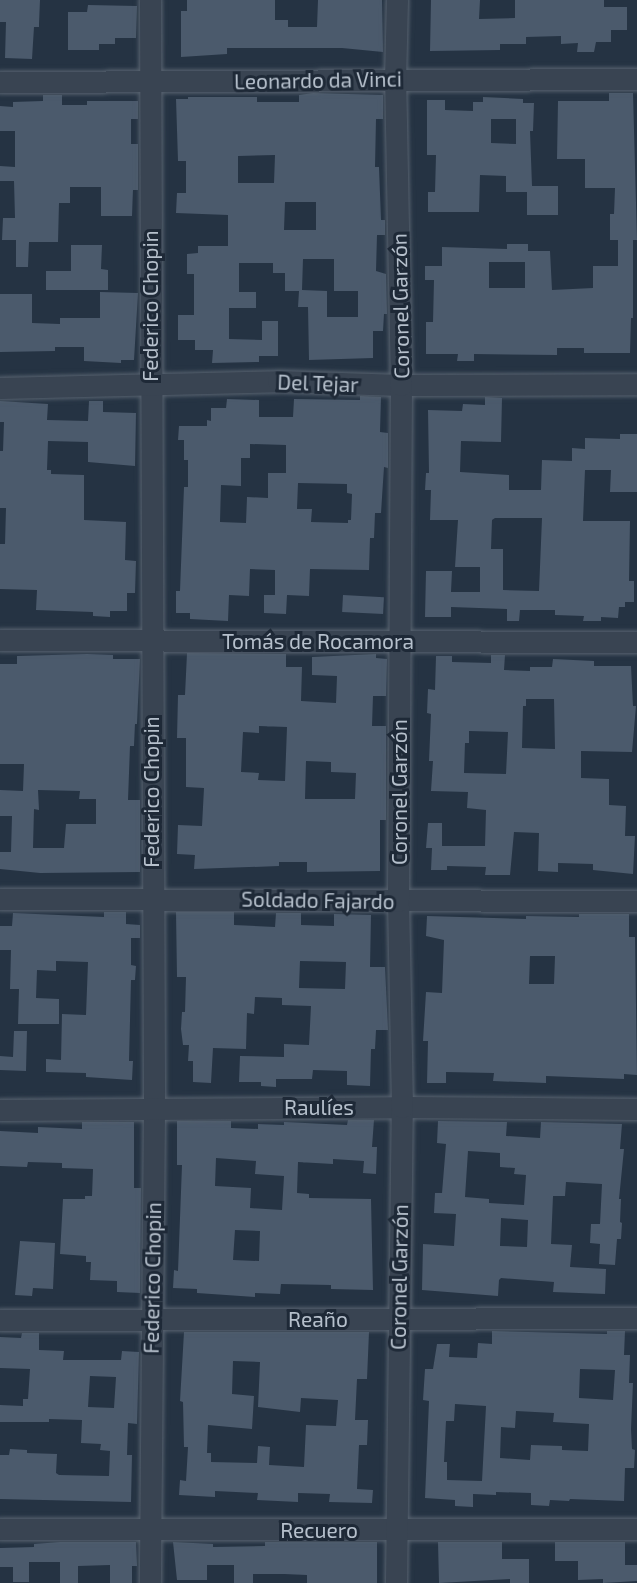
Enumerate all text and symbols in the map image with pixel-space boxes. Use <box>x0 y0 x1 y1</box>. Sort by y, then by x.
street label: Leonardo da Vinci <box>234 66 402 94</box>
street label: Federico Chopin <box>137 230 163 382</box>
street label: Coronel Garzón <box>386 233 414 379</box>
street label: Del Tejar <box>276 369 360 397</box>
street label: Tomás de Rocamora <box>222 628 414 654</box>
street label: Federico Chopin <box>138 716 164 868</box>
street label: Coronel Garzón <box>386 719 412 865</box>
street label: Soldado Fajardo <box>241 886 395 914</box>
street label: Raulíes <box>284 1094 354 1120</box>
street label: Federico Chopin <box>138 1202 166 1354</box>
street label: Coronel Garzón <box>385 1204 413 1350</box>
street label: Reaño <box>288 1306 348 1332</box>
street label: Recuero <box>280 1517 358 1543</box>

